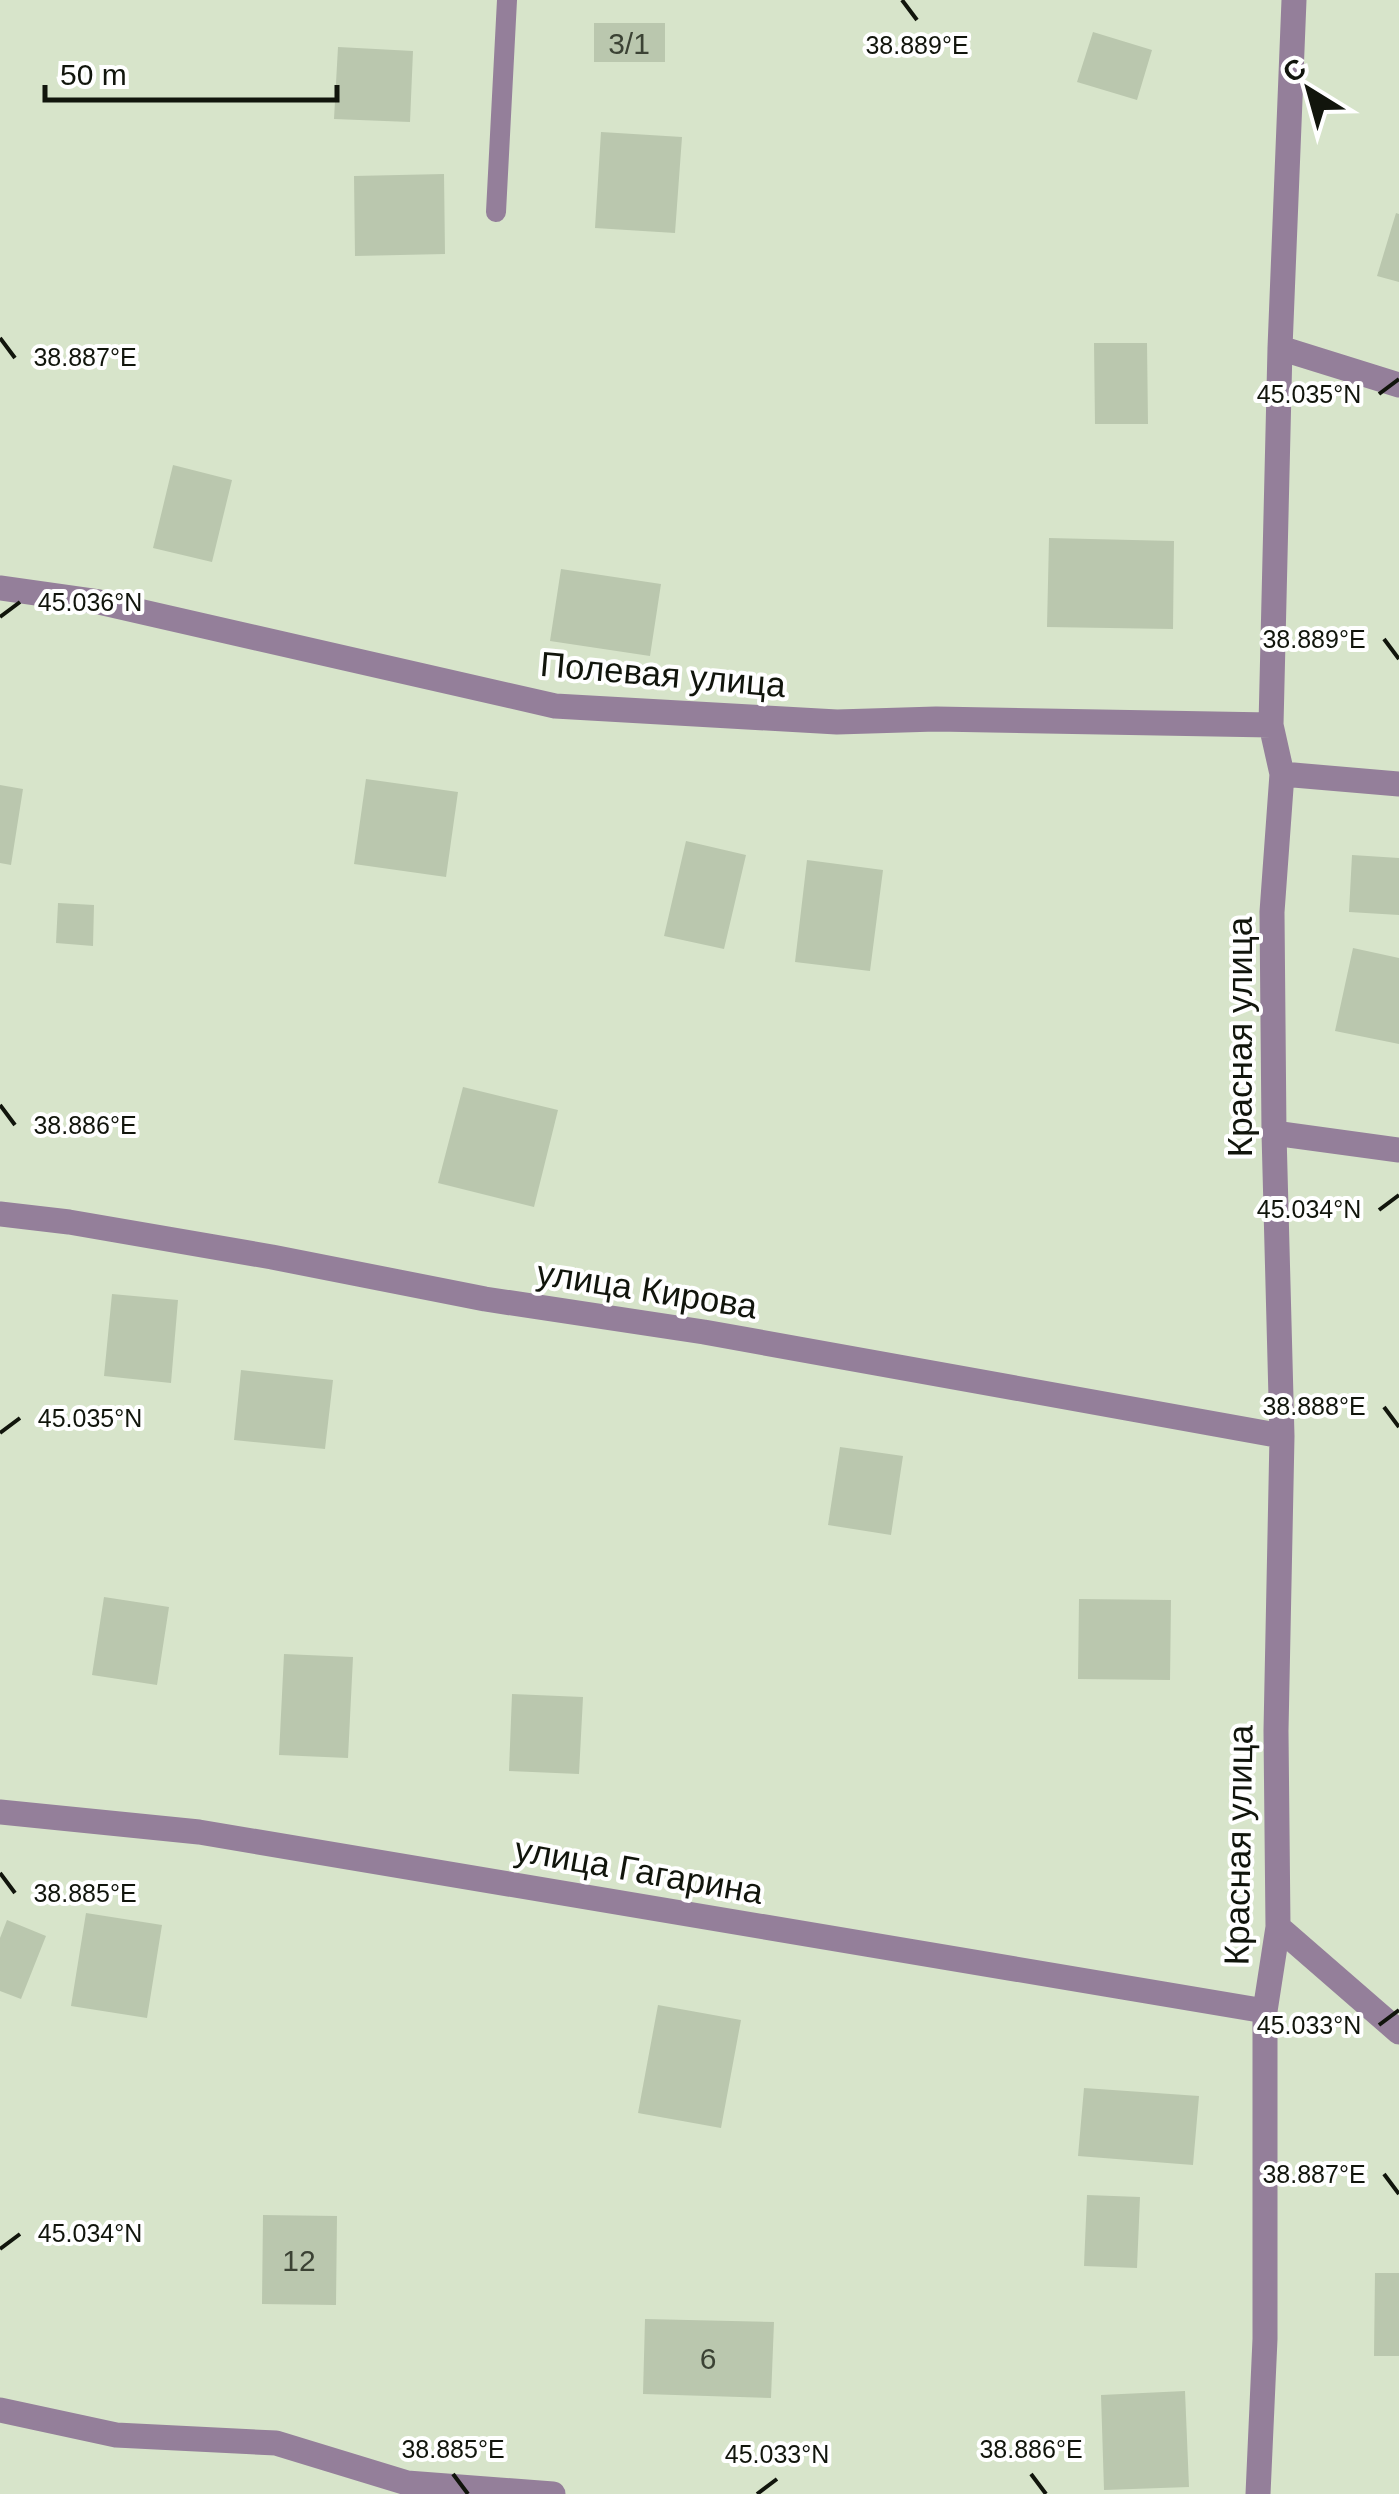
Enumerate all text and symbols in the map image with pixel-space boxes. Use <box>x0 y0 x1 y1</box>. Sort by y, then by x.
house number: 3/1 <box>608 27 650 60</box>
text: 38.889°E <box>865 31 969 59</box>
scale bar <box>45 40 338 102</box>
north arrow <box>1259 40 1359 140</box>
text: С <box>1277 52 1312 89</box>
text: 50 m <box>60 58 127 91</box>
text: 38.887°E <box>33 343 137 371</box>
text: 45.035°N <box>1257 380 1361 408</box>
text: 45.036°N <box>38 588 142 616</box>
text: 38.889°E <box>1262 625 1366 653</box>
street label: Полевая улица <box>539 644 788 704</box>
street label: Красная улица <box>1220 916 1259 1157</box>
text: 38.886°E <box>33 1111 137 1139</box>
text: 45.034°N <box>1257 1195 1361 1223</box>
street label: улица Кирова <box>534 1252 760 1326</box>
text: 38.888°E <box>1262 1392 1366 1420</box>
text: 45.035°N <box>38 1404 142 1432</box>
street label: Красная улица <box>1216 1724 1260 1966</box>
street label: улица Гагарина <box>512 1829 767 1911</box>
text: 38.885°E <box>33 1879 137 1907</box>
text: 45.033°N <box>1257 2011 1361 2039</box>
text: 38.887°E <box>1262 2160 1366 2188</box>
text: 45.034°N <box>38 2219 142 2247</box>
house number: 12 <box>282 2244 316 2277</box>
house number: 6 <box>700 2342 716 2375</box>
text: 38.885°E <box>401 2435 505 2463</box>
text: 38.886°E <box>979 2435 1083 2463</box>
text: 45.033°N <box>725 2440 829 2468</box>

